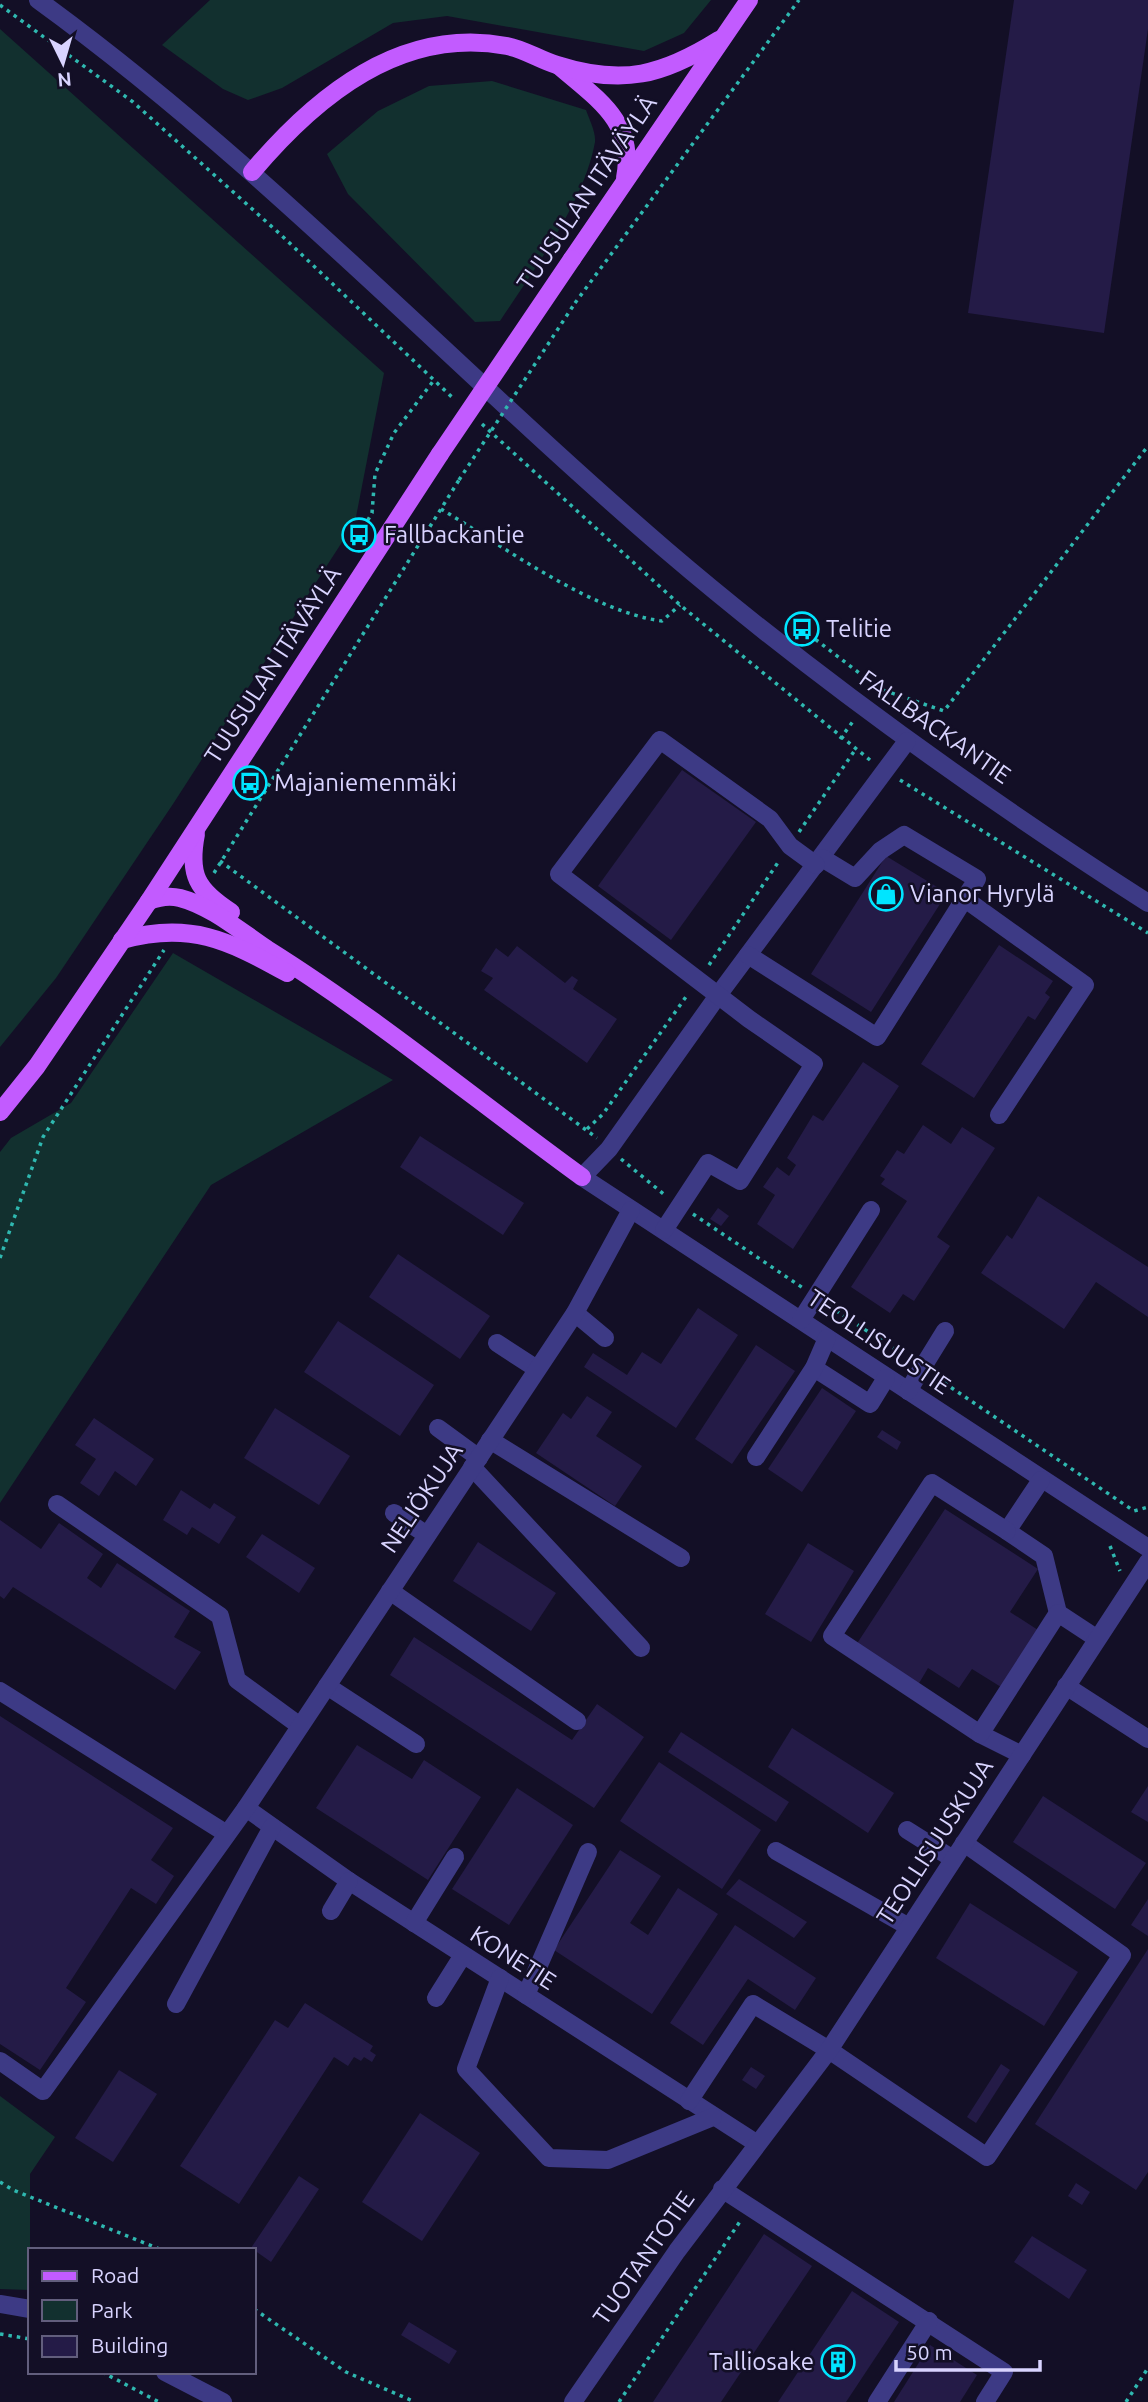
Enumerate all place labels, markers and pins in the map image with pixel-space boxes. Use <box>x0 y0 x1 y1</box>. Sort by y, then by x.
bus stop icon: Fallbackantie <box>340 516 378 554</box>
place label: Fallbackantie <box>384 521 525 548</box>
bus stop icon: Telitie <box>783 610 821 648</box>
place label: Telitie <box>826 615 892 642</box>
bus stop icon: Majaniemenmäki <box>231 764 269 802</box>
place label: Majaniemenmäki <box>274 769 457 796</box>
shop icon: Vianor Hyrylä <box>867 875 905 913</box>
place label: Vianor Hyrylä <box>910 880 1055 907</box>
building icon: Talliosake <box>819 2343 857 2381</box>
place label: Talliosake <box>709 2348 814 2375</box>

